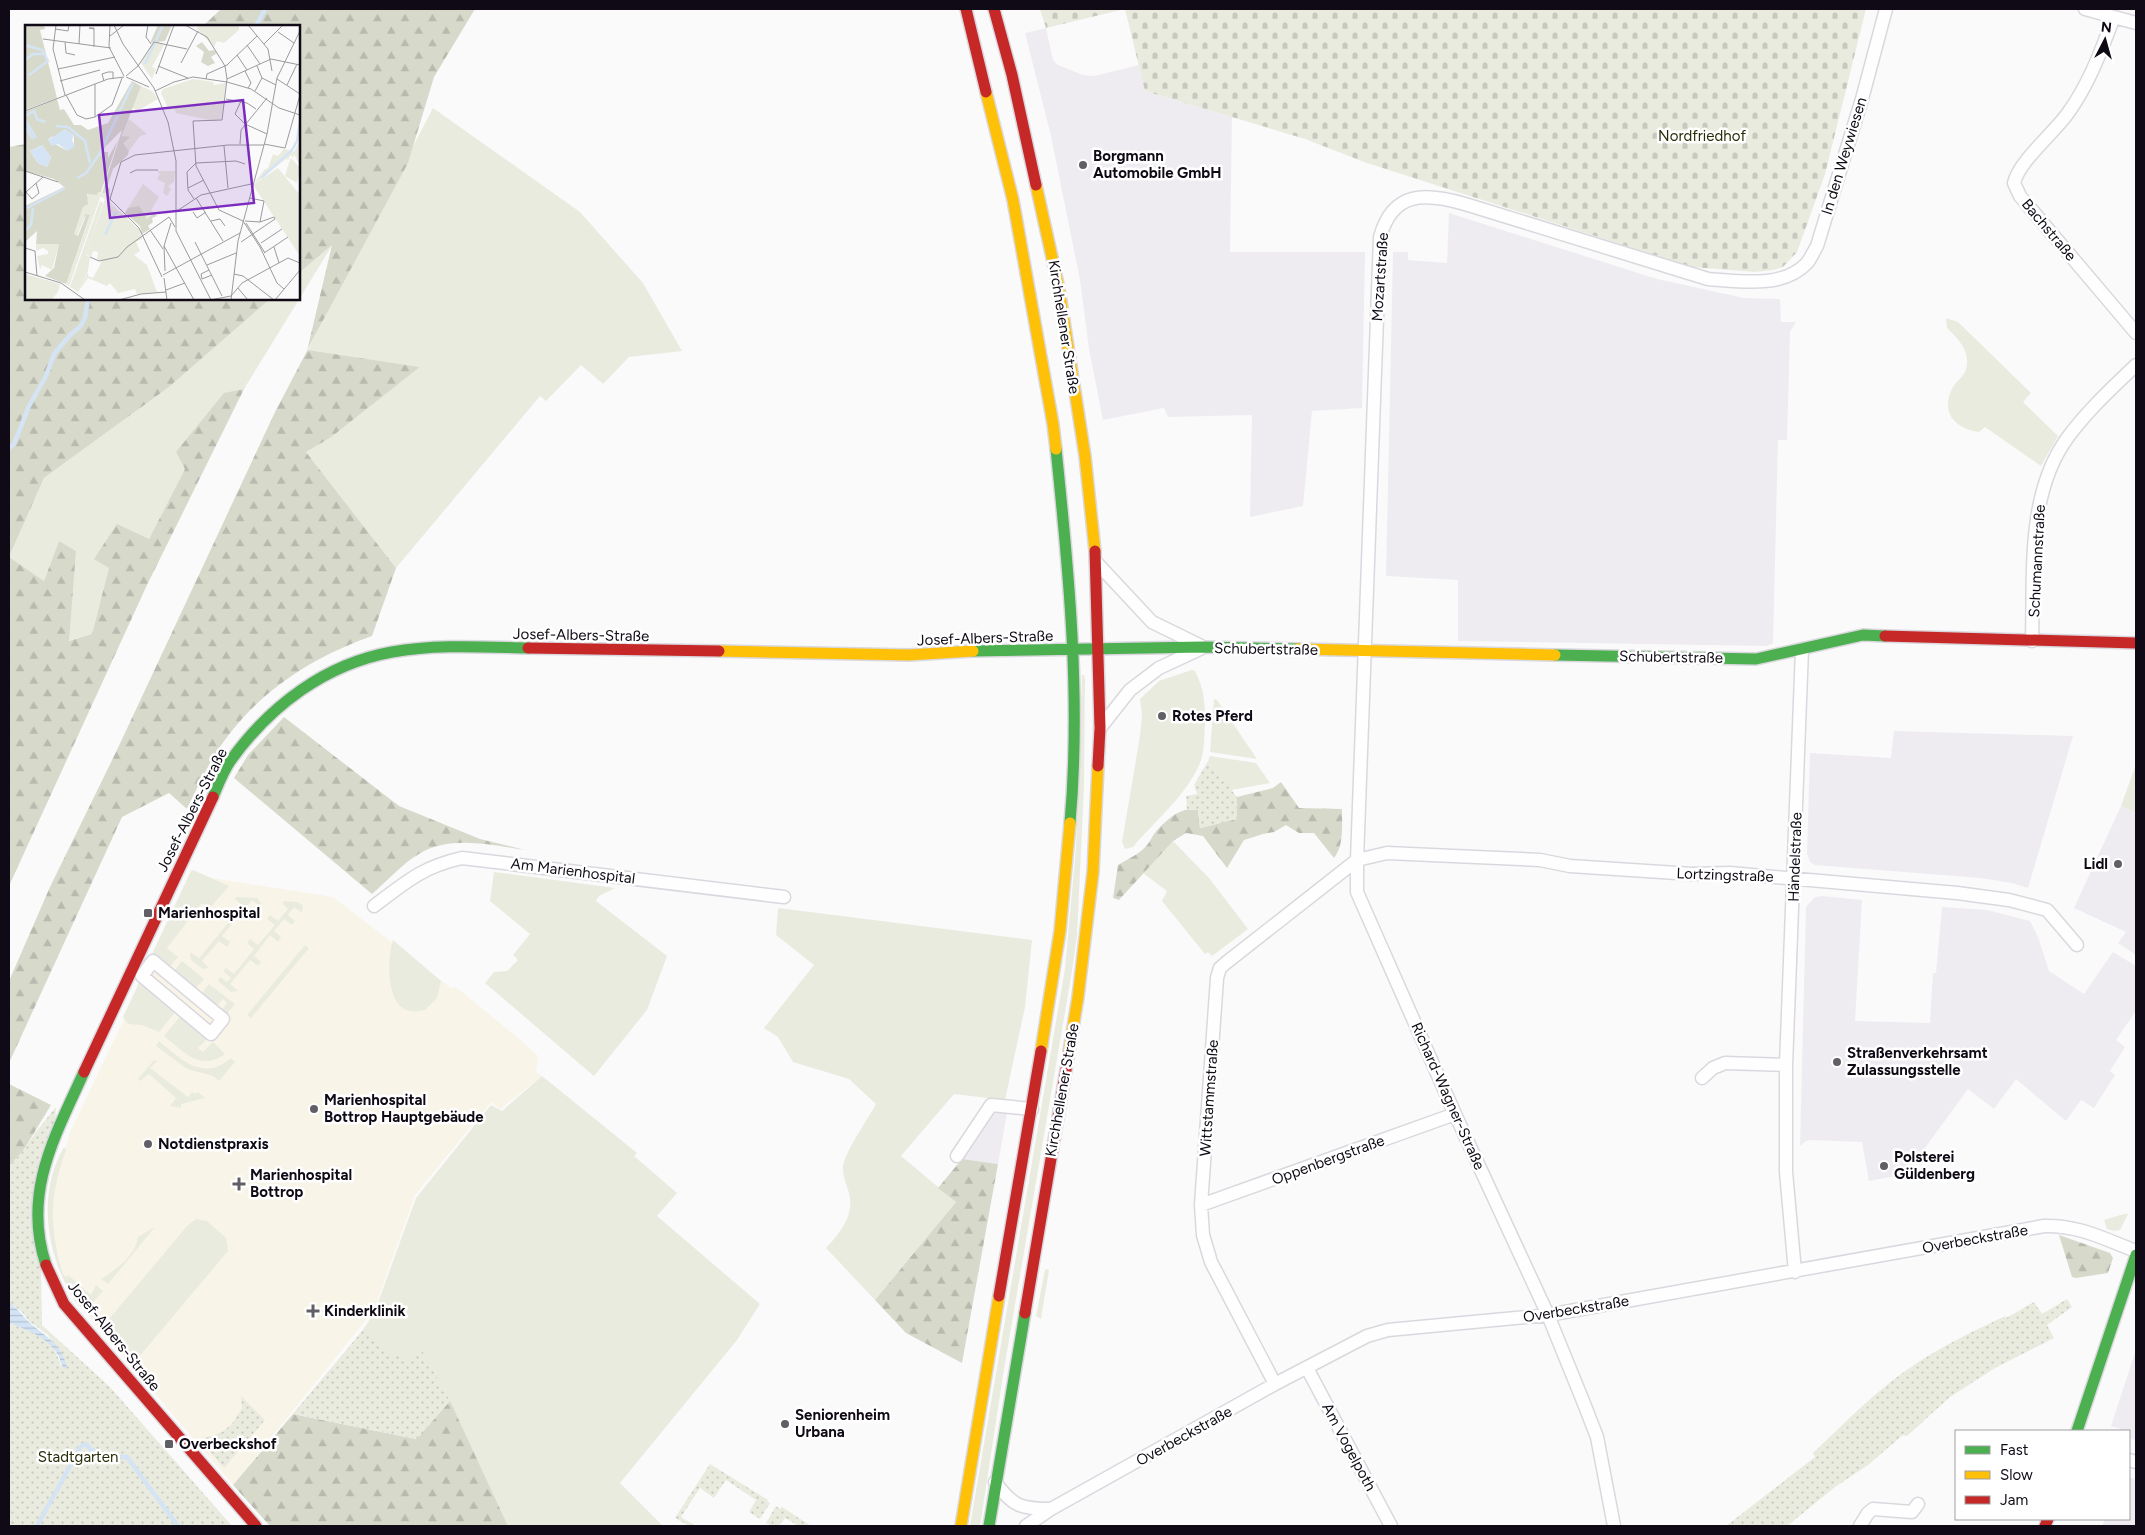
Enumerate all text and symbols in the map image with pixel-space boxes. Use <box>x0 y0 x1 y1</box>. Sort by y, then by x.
north arrow <box>2080 15 2130 65</box>
text: N <box>2100 19 2113 37</box>
inset map <box>25 25 300 300</box>
street label: In den Weywiesen <box>1818 95 1870 217</box>
park label: Nordfriedhof <box>1658 127 1746 145</box>
place label: Borgmann Automobile GmbH <box>1093 147 1222 182</box>
marker: Borgmann Automobile GmbH <box>1077 159 1089 171</box>
street label: Bachstraße <box>2018 195 2080 265</box>
street label: Mozartstraße <box>1368 232 1392 322</box>
street label: Kirchhellener Straße <box>1045 259 1083 395</box>
street label: Schumannstraße <box>2025 504 2049 618</box>
street label: Josef-Albers-Straße <box>513 625 649 645</box>
street label: Josef-Albers-Straße <box>917 627 1053 649</box>
street label: Schubertstraße <box>1214 639 1318 659</box>
street label: Schubertstraße <box>1619 647 1723 667</box>
place label: Rotes Pferd <box>1172 707 1253 725</box>
marker: Rotes Pferd <box>1156 710 1168 722</box>
street label: Josef-Albers-Straße <box>153 745 231 875</box>
street label: Händelstraße <box>1784 812 1806 902</box>
street label: Am Marienhospital <box>510 854 636 888</box>
place label: Lidl <box>2083 855 2108 873</box>
marker: Lidl <box>2112 858 2124 870</box>
street label: Lortzingstraße <box>1676 864 1774 886</box>
place label: Marienhospital <box>158 904 260 922</box>
marker: Marienhospital <box>142 907 154 919</box>
street label: Richard-Wagner-Straße <box>1407 1019 1489 1173</box>
street label: Kirchhellener Straße <box>1041 1022 1083 1158</box>
street label: Wittstammstraße <box>1196 1039 1222 1157</box>
place label: Straßenverkehrsamt Zulassungsstelle <box>1847 1044 1988 1079</box>
marker: Straßenverkehrsamt Zulassungsstelle <box>1831 1056 1843 1068</box>
place label: Marienhospital Bottrop Hauptgebäude <box>324 1091 484 1126</box>
marker: Marienhospital Bottrop Hauptgebäude <box>308 1103 320 1115</box>
street label: Oppenbergstraße <box>1269 1131 1387 1189</box>
place label: Notdienstpraxis <box>158 1135 269 1153</box>
marker: Notdienstpraxis <box>142 1138 154 1150</box>
place label: Polsterei Güldenberg <box>1894 1148 1975 1183</box>
marker: Polsterei Güldenberg <box>1878 1160 1890 1172</box>
place label: Marienhospital Bottrop <box>250 1166 352 1201</box>
marker: Marienhospital Bottrop <box>232 1177 246 1191</box>
street label: Overbeckstraße <box>1921 1221 2029 1257</box>
street label: Josef-Albers-Straße <box>64 1277 164 1395</box>
street label: Overbeckstraße <box>1522 1292 1630 1326</box>
place label: Kinderklinik <box>324 1302 406 1320</box>
marker: Kinderklinik <box>306 1304 320 1318</box>
street label: Am Vogelpoth <box>1318 1400 1380 1494</box>
street label: Overbeckstraße <box>1133 1402 1235 1470</box>
place label: Seniorenheim Urbana <box>795 1406 890 1441</box>
marker: Seniorenheim Urbana <box>779 1418 791 1430</box>
legend <box>1955 1430 2130 1520</box>
place label: Overbeckshof <box>179 1435 277 1453</box>
marker: Overbeckshof <box>163 1438 175 1450</box>
text: Fast <box>2000 1441 2029 1459</box>
park label: Stadtgarten <box>38 1448 118 1466</box>
text: Slow <box>2000 1466 2033 1484</box>
text: Jam <box>2000 1491 2028 1509</box>

